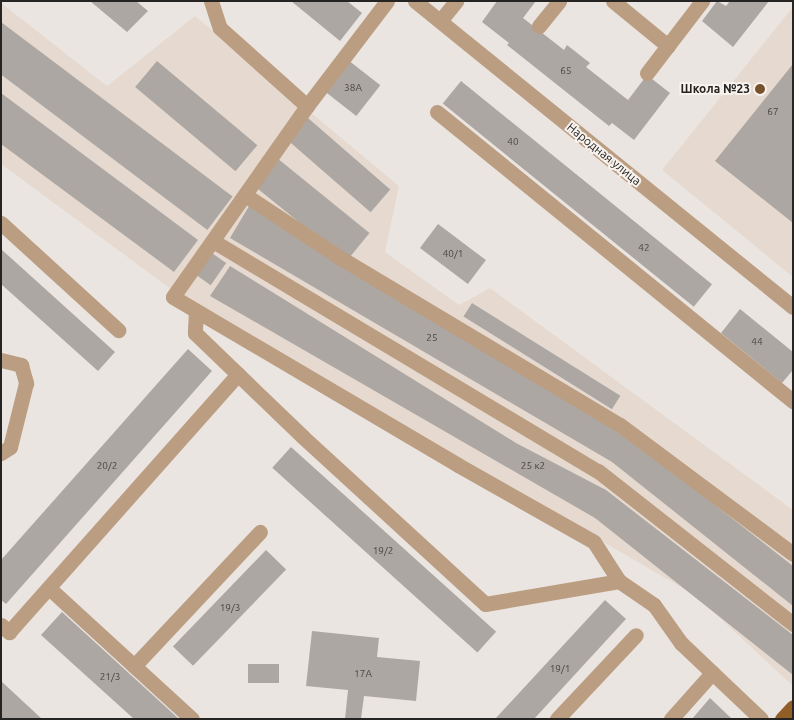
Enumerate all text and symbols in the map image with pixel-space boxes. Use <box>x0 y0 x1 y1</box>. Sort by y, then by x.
house number: 65 <box>560 65 572 77</box>
house number: 38А <box>344 82 362 94</box>
place label: Школа №23 <box>681 82 750 96</box>
marker: Школа №23 <box>754 83 766 95</box>
house number: 67 <box>767 106 779 118</box>
street label: Народная улица <box>564 120 644 188</box>
house number: 40 <box>507 136 519 148</box>
house number: 42 <box>638 242 650 254</box>
house number: 40/1 <box>443 248 463 260</box>
house number: 25 <box>426 332 438 344</box>
house number: 44 <box>751 336 763 348</box>
house number: 20/2 <box>97 460 117 472</box>
house number: 25 к2 <box>521 460 545 472</box>
house number: 19/2 <box>373 545 393 557</box>
house number: 19/3 <box>220 602 240 614</box>
house number: 19/1 <box>550 663 570 675</box>
house number: 17А <box>354 668 372 680</box>
house number: 21/3 <box>100 671 120 683</box>

